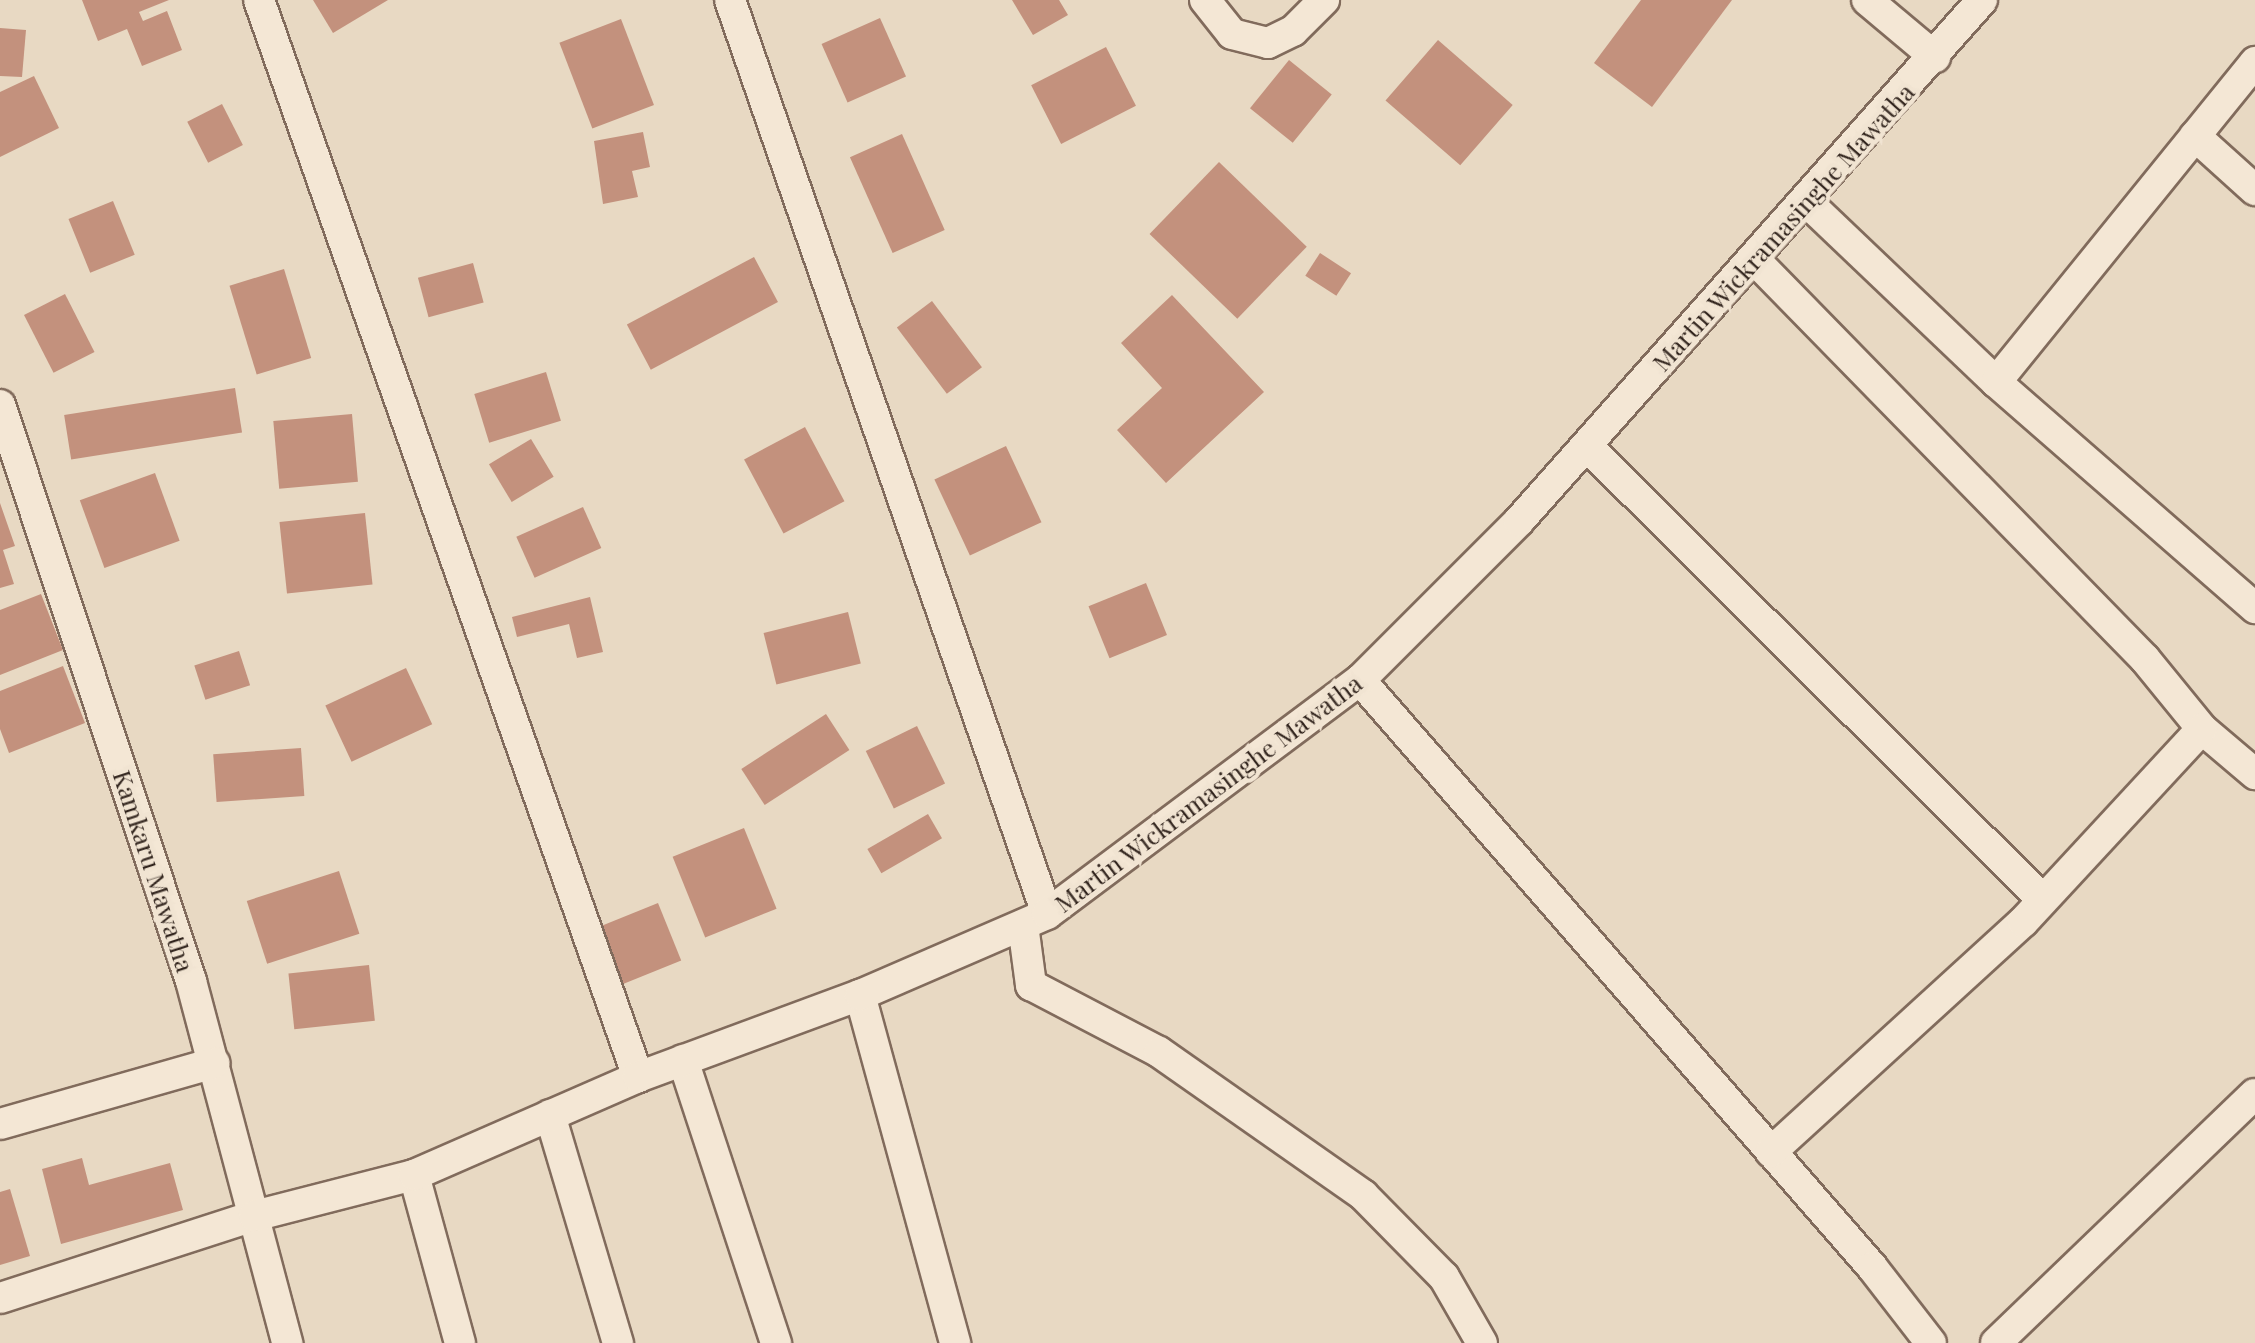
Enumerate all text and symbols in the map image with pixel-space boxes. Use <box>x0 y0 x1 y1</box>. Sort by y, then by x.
street label: Martin Wickramasinghe Mawatha <box>1646 77 1920 377</box>
street label: Martin Wickramasinghe Mawatha <box>1048 667 1368 919</box>
street label: Kamkaru Mawatha <box>107 766 201 976</box>

